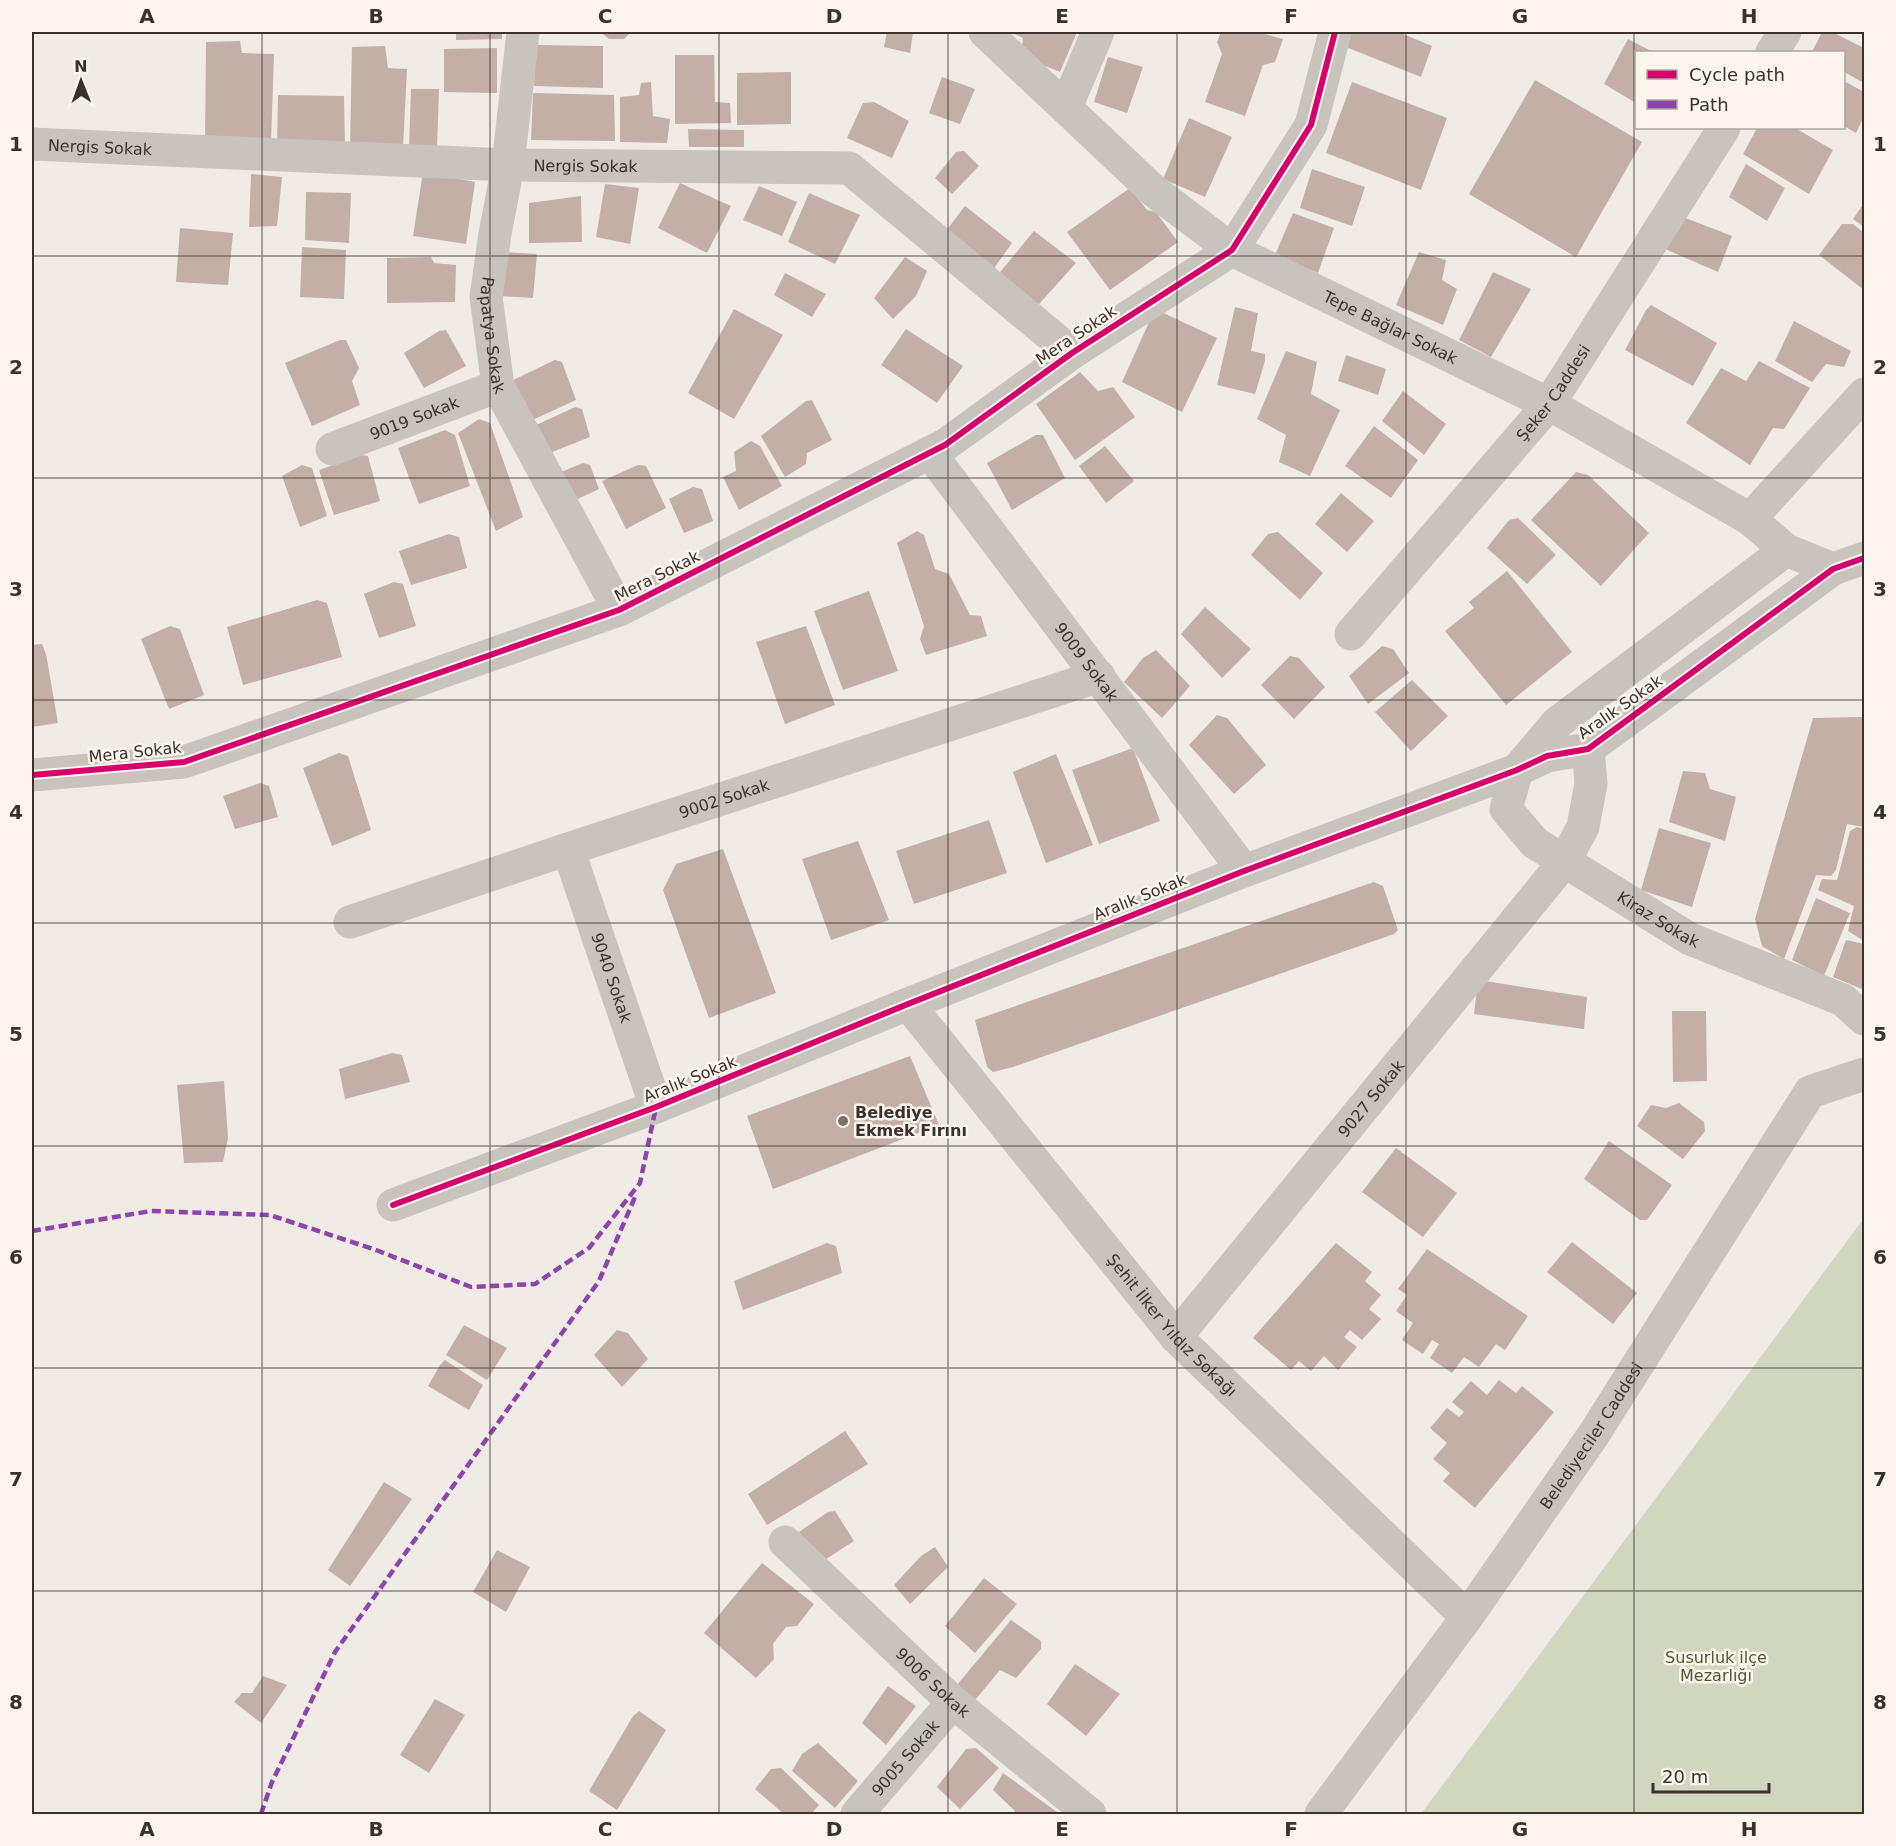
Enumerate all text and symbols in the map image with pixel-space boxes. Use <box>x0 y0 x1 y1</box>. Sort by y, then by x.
text: A <box>139 4 155 28</box>
text: B <box>368 4 384 28</box>
text: C <box>598 4 612 28</box>
text: D <box>826 4 842 28</box>
text: E <box>1055 4 1069 28</box>
text: F <box>1284 4 1298 28</box>
text: G <box>1512 4 1528 28</box>
text: H <box>1741 4 1757 28</box>
north arrow <box>51 51 111 111</box>
legend <box>1635 51 1845 129</box>
text: N <box>74 57 88 76</box>
text: Cycle path <box>1689 64 1785 85</box>
text: Path <box>1689 94 1729 115</box>
text: 1 <box>9 132 23 156</box>
text: 1 <box>1873 132 1887 156</box>
street label: Nergis Sokak <box>47 135 153 159</box>
street label: Nergis Sokak <box>533 156 638 176</box>
street label: Papatya Sokak <box>476 275 510 397</box>
street label: Tepe Bağlar Sokak <box>1319 286 1461 368</box>
street label: Mera Sokak <box>1032 301 1121 369</box>
street label: Şeker Caddesi <box>1512 341 1594 445</box>
text: 2 <box>9 355 23 379</box>
text: 2 <box>1873 355 1887 379</box>
street label: 9019 Sokak <box>367 392 462 443</box>
street label: Mera Sokak <box>611 546 703 606</box>
text: 3 <box>9 577 23 601</box>
text: 3 <box>1873 577 1887 601</box>
street label: 9009 Sokak <box>1051 618 1123 705</box>
street label: Aralık Sokak <box>1574 671 1666 743</box>
street label: Mera Sokak <box>88 738 183 766</box>
street label: 9002 Sokak <box>676 774 772 822</box>
text: 4 <box>9 800 23 824</box>
text: 4 <box>1873 800 1887 824</box>
street label: Aralık Sokak <box>1091 869 1190 924</box>
street label: Kiraz Sokak <box>1614 887 1703 951</box>
street label: 9040 Sokak <box>588 930 636 1026</box>
text: 5 <box>9 1022 23 1046</box>
text: 5 <box>1873 1022 1887 1046</box>
street label: Aralık Sokak <box>641 1051 740 1106</box>
street label: 9027 Sokak <box>1334 1056 1408 1141</box>
place label: Belediye Ekmek Fırını <box>855 1103 967 1140</box>
marker: Belediye Ekmek Fırını <box>836 1114 850 1128</box>
text: 6 <box>9 1245 23 1269</box>
text: 6 <box>1873 1245 1887 1269</box>
street label: Şehit İlker Yıldız Sokağı <box>1103 1250 1241 1400</box>
street label: Belediyeciler Caddesi <box>1535 1359 1646 1513</box>
text: 7 <box>9 1467 23 1491</box>
text: 7 <box>1873 1467 1887 1491</box>
street label: 9006 Sokak <box>892 1643 974 1722</box>
park label: Susurluk ilçe Mezarlığı <box>1665 1648 1767 1685</box>
text: 8 <box>9 1690 23 1714</box>
text: 8 <box>1873 1690 1887 1714</box>
street label: 9005 Sokak <box>867 1715 943 1800</box>
scale bar <box>1653 1756 1768 1794</box>
text: 20 m <box>1662 1766 1708 1787</box>
text: A <box>139 1817 155 1841</box>
text: B <box>368 1817 384 1841</box>
text: C <box>598 1817 612 1841</box>
text: D <box>826 1817 842 1841</box>
text: E <box>1055 1817 1069 1841</box>
text: F <box>1284 1817 1298 1841</box>
text: G <box>1512 1817 1528 1841</box>
text: H <box>1741 1817 1757 1841</box>

